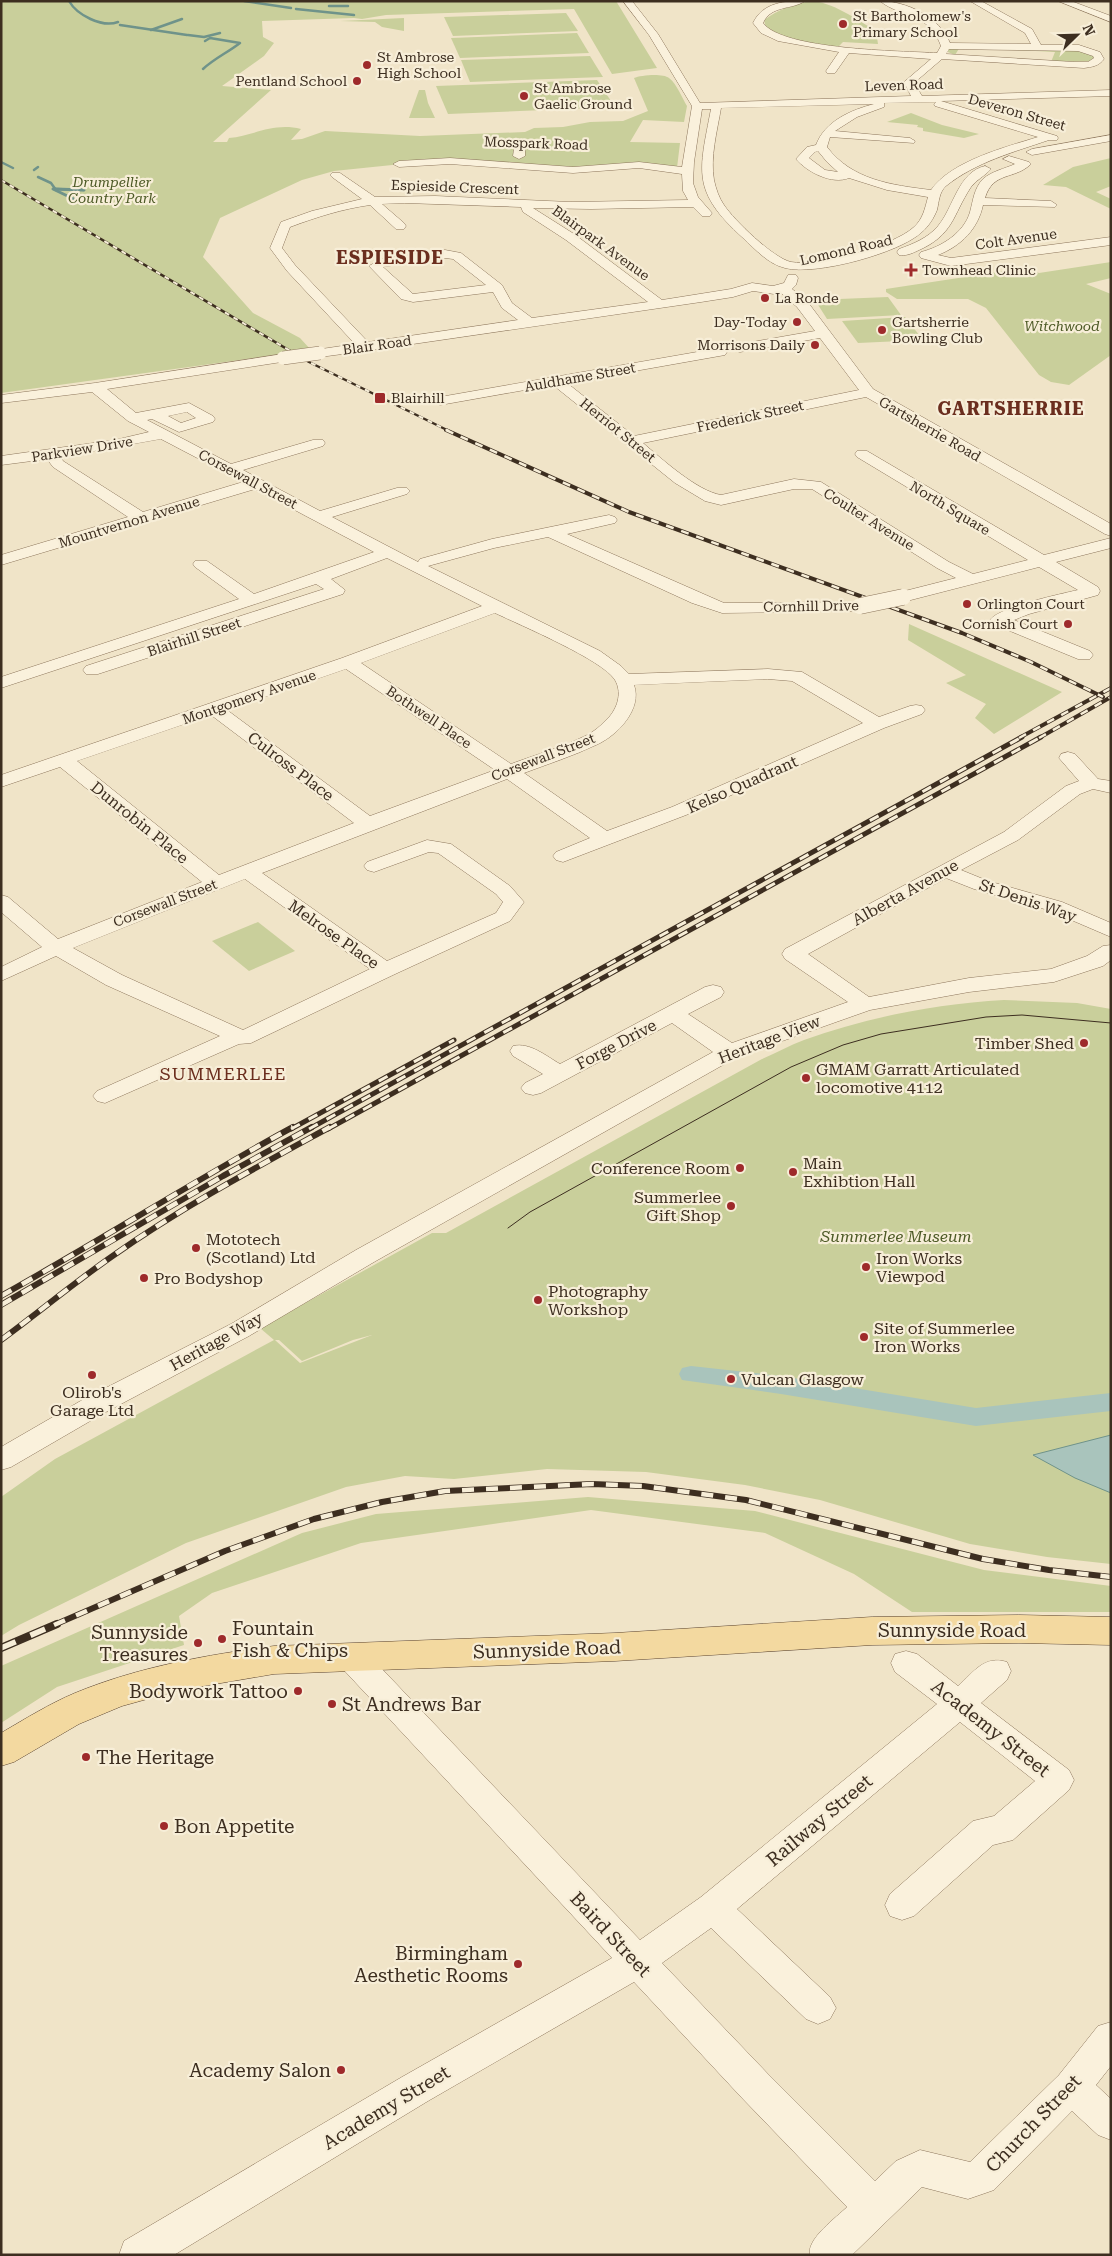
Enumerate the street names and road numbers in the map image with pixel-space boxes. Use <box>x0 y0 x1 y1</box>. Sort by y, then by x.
street label: Leven Road <box>864 76 944 94</box>
street label: Deveron Street <box>966 90 1068 134</box>
street label: Mosspark Road <box>484 133 588 153</box>
street label: Espieside Crescent <box>391 177 519 197</box>
street label: Blairpark Avenue <box>549 202 653 284</box>
street label: Colt Avenue <box>974 225 1058 253</box>
street label: Lomond Road <box>798 232 894 268</box>
street label: Blair Road <box>341 332 413 358</box>
street label: Auldhame Street <box>523 359 637 395</box>
street label: Gartsherrie Road <box>876 393 984 465</box>
street label: Herriot Street <box>577 395 659 465</box>
street label: Frederick Street <box>695 397 805 435</box>
street label: Parkview Drive <box>30 433 134 465</box>
street label: Corsewall Street <box>196 446 300 512</box>
street label: North Square <box>907 478 993 538</box>
street label: Coulter Avenue <box>821 485 918 554</box>
street label: Mountvernon Avenue <box>57 493 202 551</box>
street label: Cornhill Drive <box>763 597 859 615</box>
street label: Blairhill Street <box>145 614 243 660</box>
street label: Montgomery Avenue <box>180 666 318 727</box>
street label: Bothwell Place <box>383 683 475 752</box>
street label: Culross Place <box>244 728 338 805</box>
street label: Corsewall Street <box>489 730 597 784</box>
street label: Kelso Quadrant <box>684 752 801 817</box>
street label: Dunrobin Place <box>87 777 192 868</box>
street label: Alberta Avenue <box>849 855 962 929</box>
street label: St Denis Way <box>977 875 1079 926</box>
street label: Corsewall Street <box>111 876 219 930</box>
street label: Melrose Place <box>285 896 383 973</box>
street label: Heritage View <box>715 1011 824 1068</box>
street label: Forge Drive <box>573 1015 660 1074</box>
street label: Heritage Way <box>167 1308 266 1375</box>
street label: Sunnyside Road <box>878 1619 1026 1642</box>
street label: Sunnyside Road <box>473 1635 621 1664</box>
street label: Academy Street <box>927 1675 1055 1782</box>
street label: Railway Street <box>762 1769 877 1871</box>
street label: Baird Street <box>565 1887 656 1982</box>
street label: Academy Street <box>318 2060 454 2154</box>
street label: Church Street <box>981 2070 1086 2177</box>

